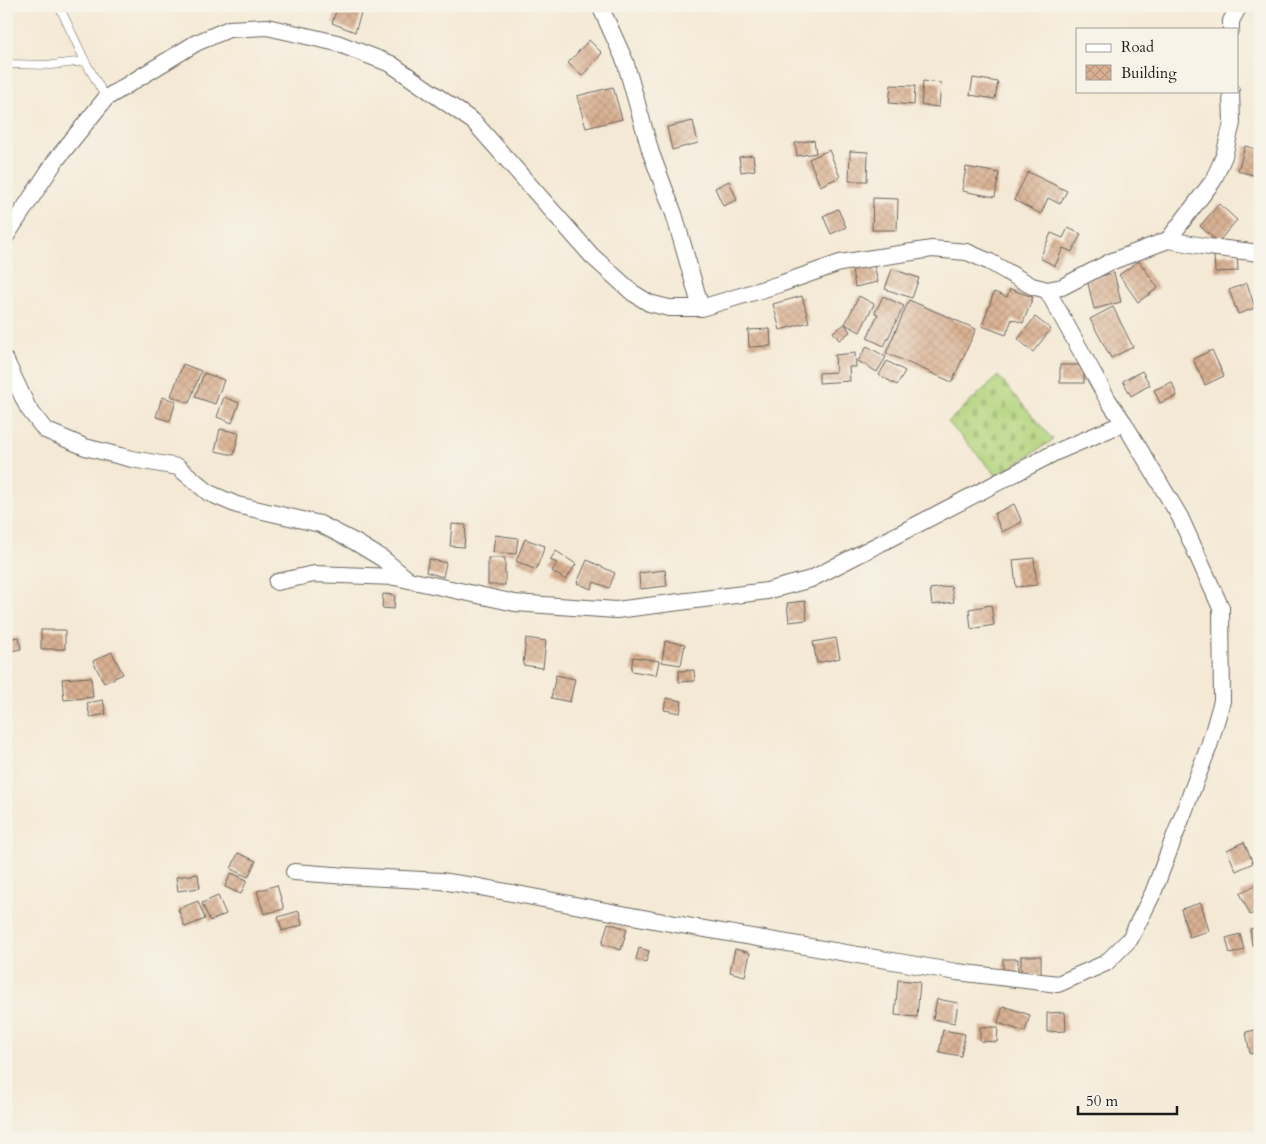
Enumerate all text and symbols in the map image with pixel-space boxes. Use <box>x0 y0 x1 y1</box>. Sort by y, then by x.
legend <box>1076 28 1238 92</box>
text: Road <box>1121 37 1154 57</box>
text: Building <box>1121 63 1177 83</box>
scale bar <box>1078 1084 1177 1116</box>
text: 50 m <box>1086 1091 1118 1111</box>

